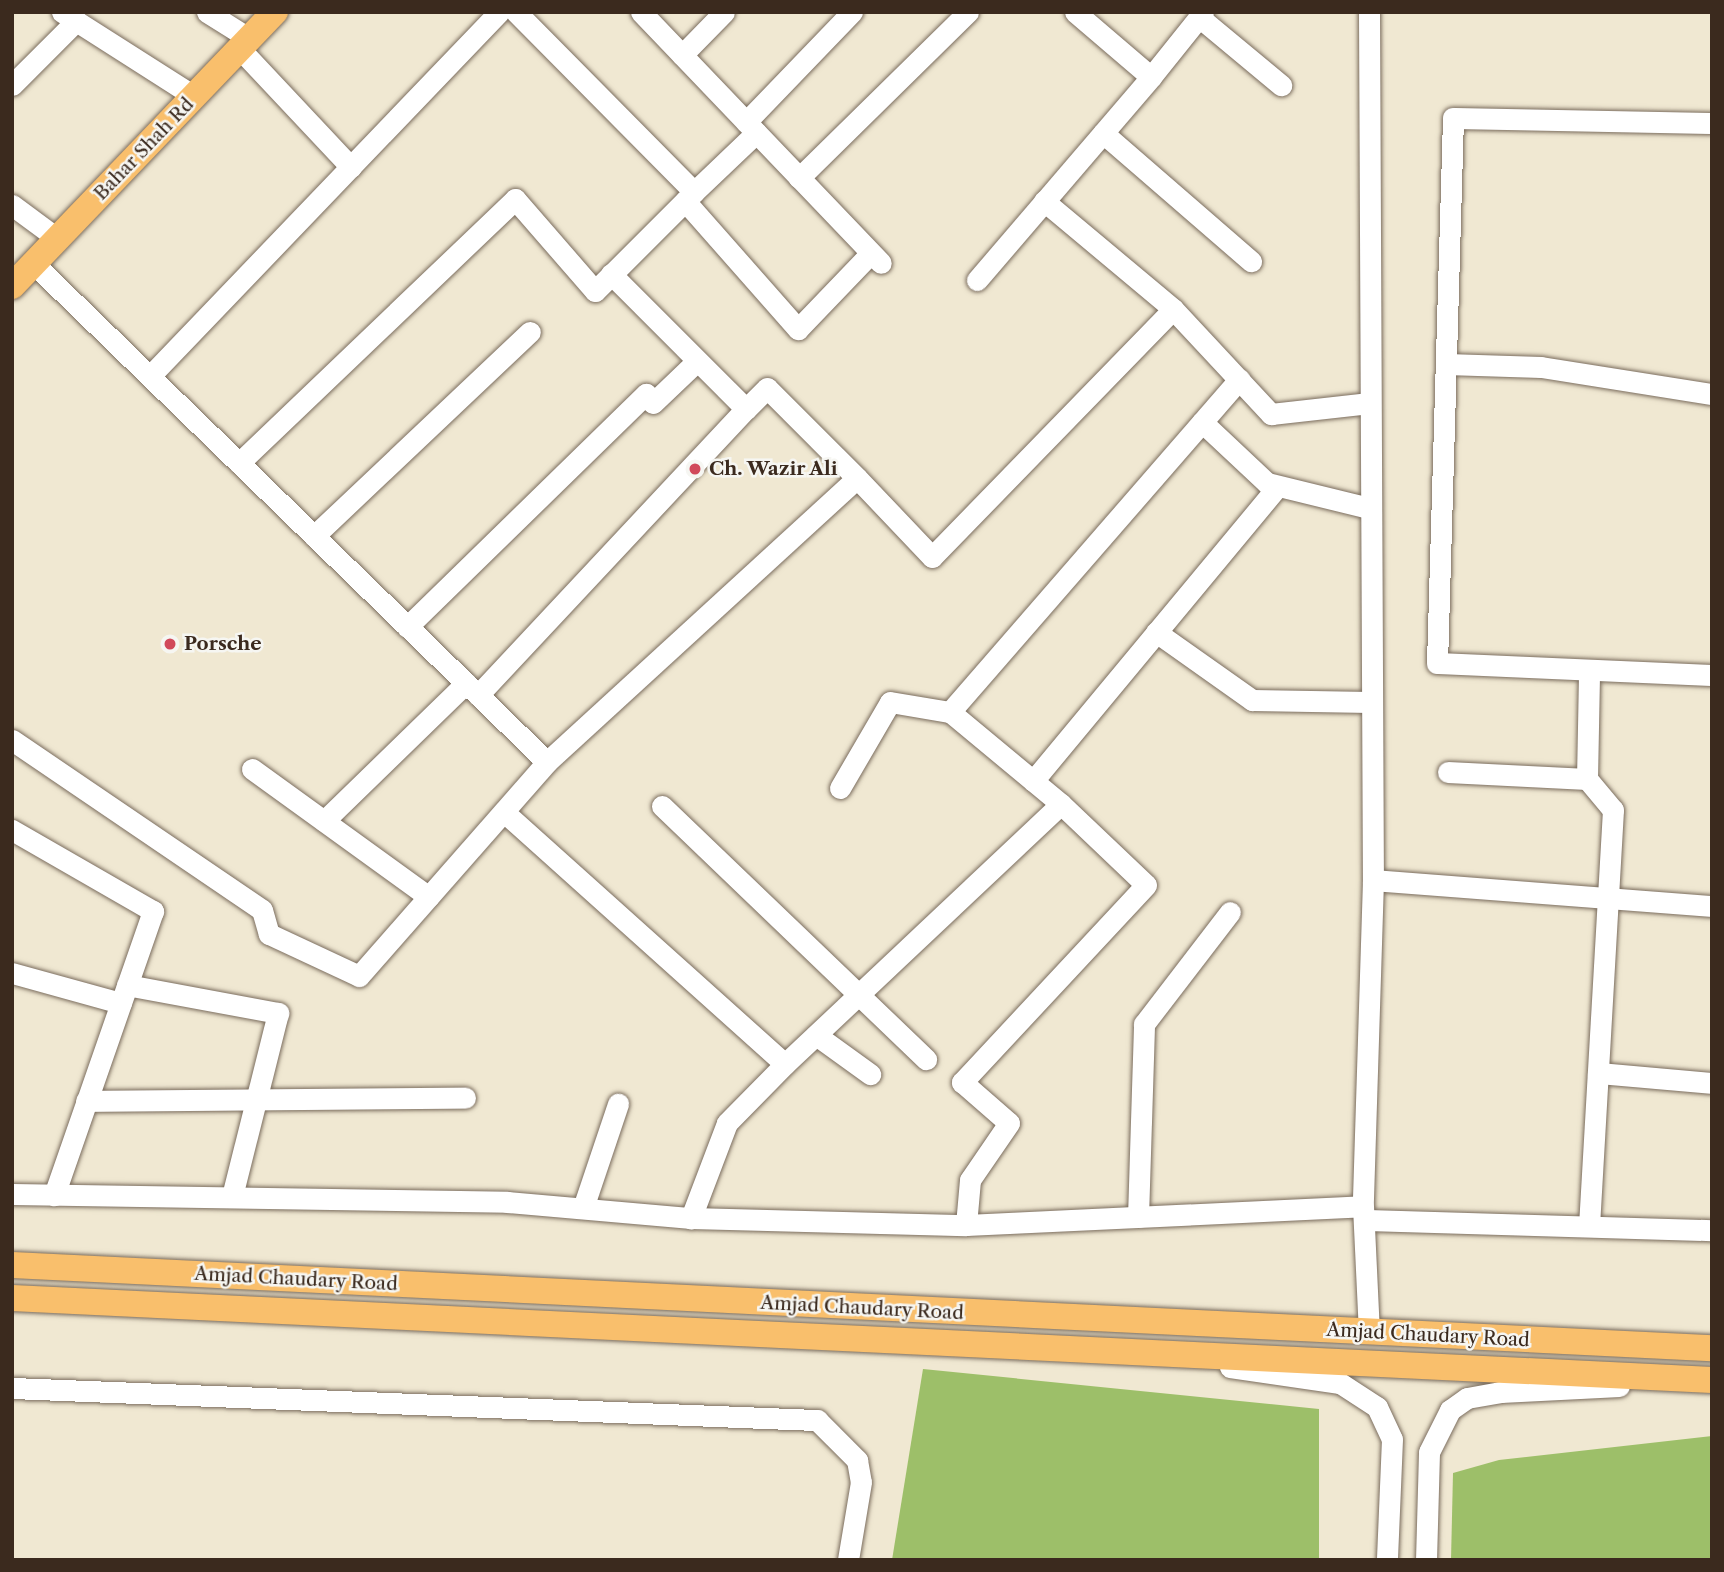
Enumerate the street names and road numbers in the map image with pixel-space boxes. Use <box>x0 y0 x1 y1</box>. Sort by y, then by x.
street label: Bahar Shah Rd <box>89 93 199 205</box>
street label: Amjad Chaudary Road <box>193 1262 399 1296</box>
street label: Amjad Chaudary Road <box>759 1291 965 1325</box>
street label: Amjad Chaudary Road <box>1325 1318 1531 1352</box>

